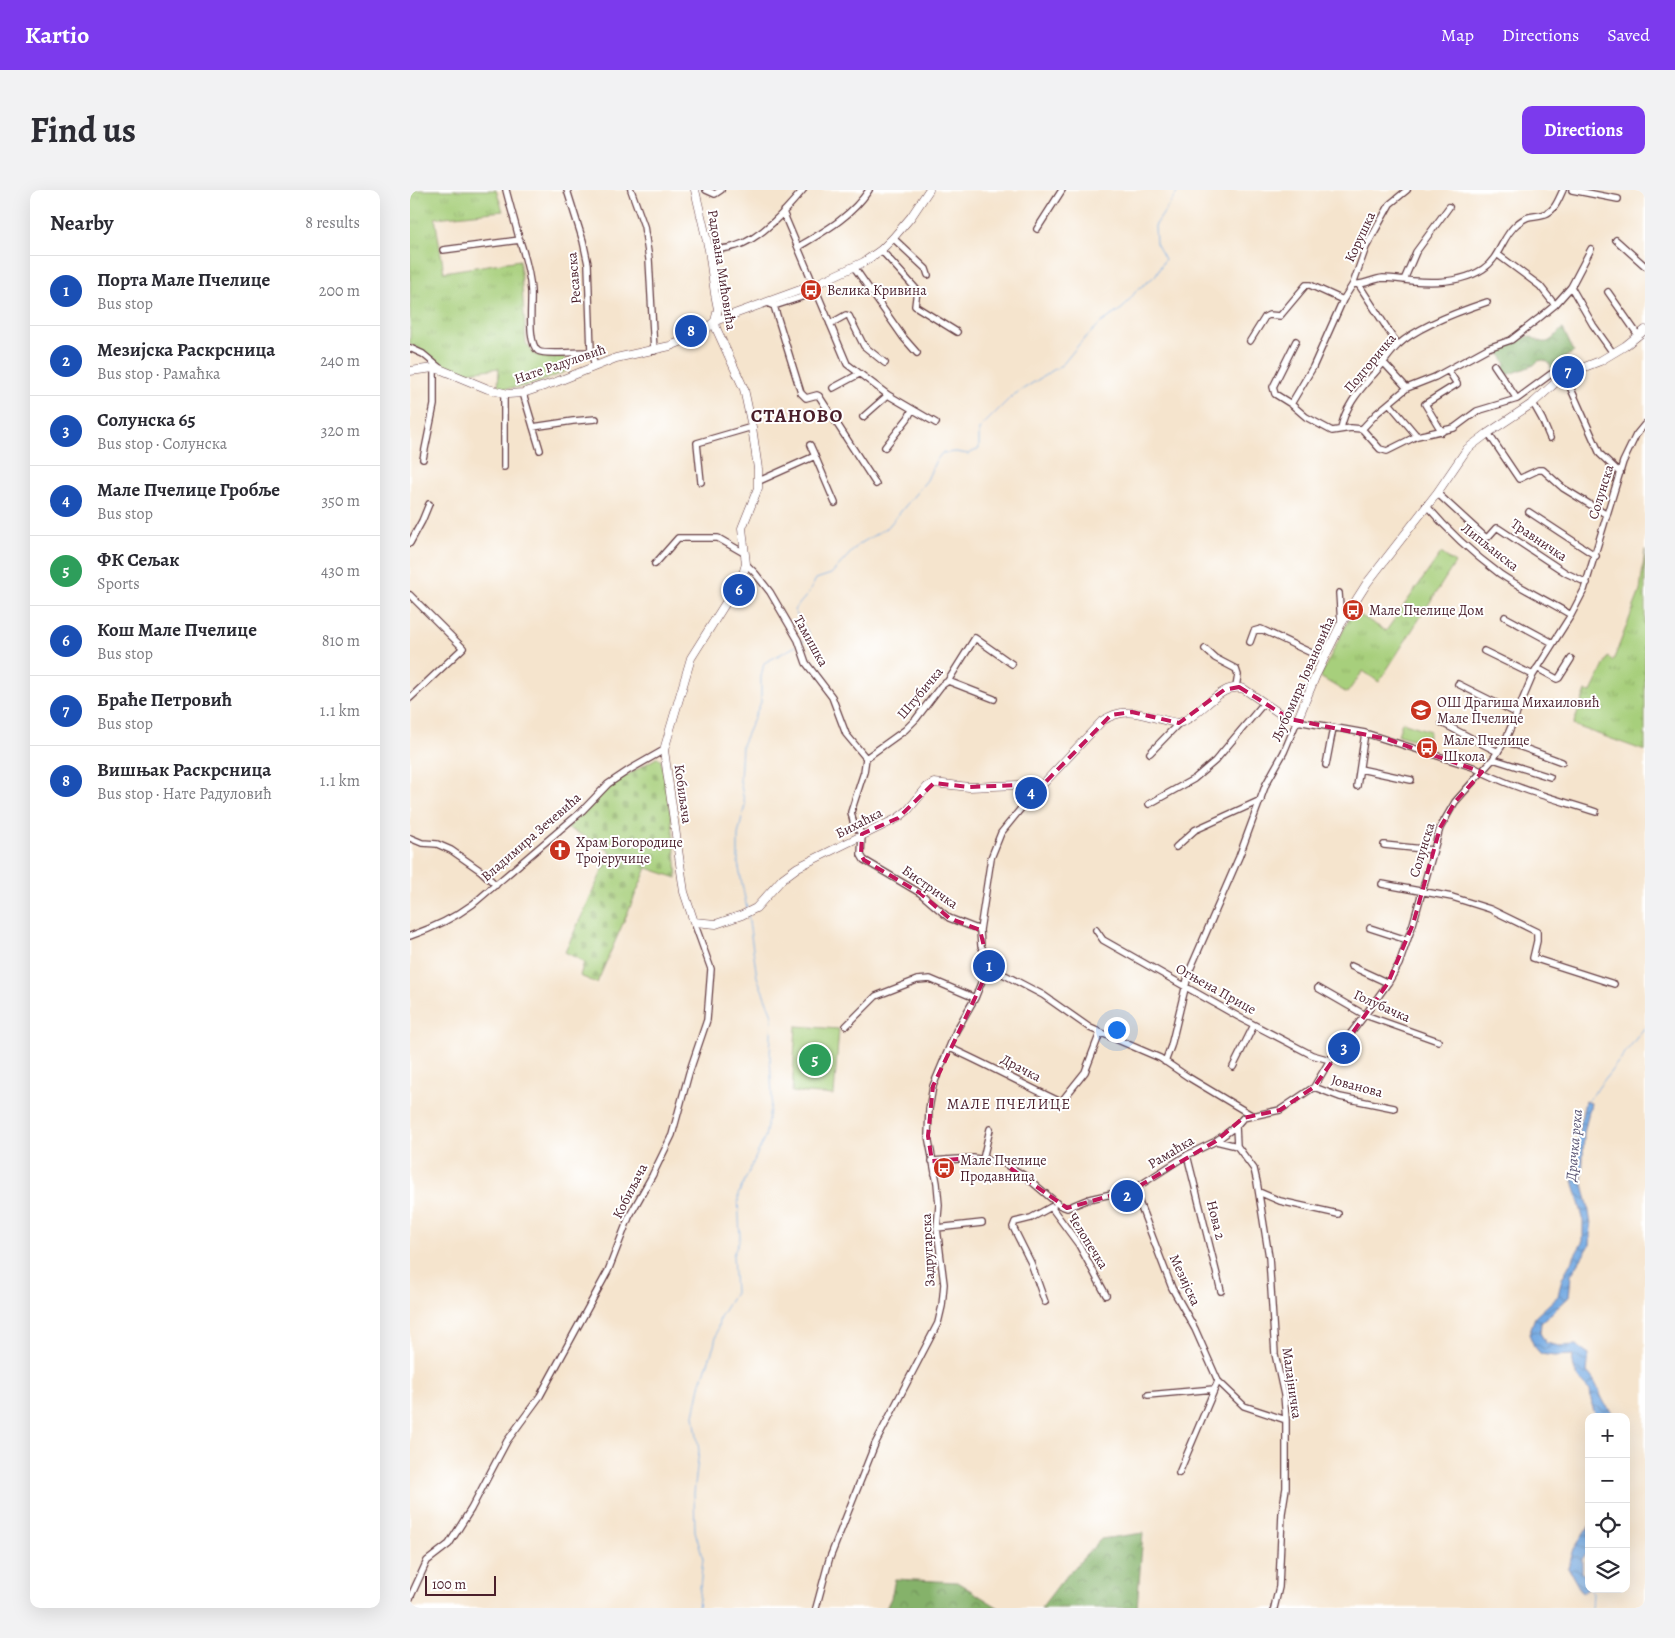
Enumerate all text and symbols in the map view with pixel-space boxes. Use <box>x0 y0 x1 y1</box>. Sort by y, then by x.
text: Kartio <box>25 19 89 51</box>
text: Map <box>1441 23 1474 47</box>
text: Directions <box>1502 23 1579 47</box>
text: Saved <box>1607 23 1650 47</box>
text: Find us <box>30 106 136 154</box>
button: Directions <box>1522 106 1645 154</box>
street label: Радована Мићовића <box>703 208 741 332</box>
street label: Корушка <box>1340 208 1380 265</box>
text: Nearby <box>50 209 113 237</box>
text: 8 results <box>305 212 360 234</box>
street label: Ресавска <box>562 251 586 305</box>
text: Порта Мале Пчелице <box>97 267 270 293</box>
bus stop icon: Велика Кривина <box>799 278 823 302</box>
text: 1 <box>63 280 69 302</box>
text: 200 m <box>319 280 360 302</box>
place label: Велика Кривина <box>827 281 927 300</box>
text: Bus stop <box>97 293 153 315</box>
pin: 8 <box>675 312 707 350</box>
street label: Подгоричка <box>1339 329 1401 397</box>
text: Мезијска Раскрсница <box>97 337 275 363</box>
street label: Нате Радуловић <box>512 339 609 389</box>
text: 2 <box>62 350 70 372</box>
text: 240 m <box>320 350 360 372</box>
pin: 7 <box>1552 353 1584 391</box>
text: Bus stop · Рамаћка <box>97 363 220 385</box>
district label: СТАНОВО <box>751 403 843 429</box>
text: Солунска 65 <box>97 407 196 433</box>
text: 3 <box>63 420 69 442</box>
text: 320 m <box>321 420 360 442</box>
text: Bus stop · Солунска <box>97 433 227 455</box>
street label: Солунска <box>1584 462 1619 522</box>
text: Мале Пчелице Гробље <box>97 477 280 503</box>
text: 4 <box>62 490 70 512</box>
text: 350 m <box>321 490 360 512</box>
text: Bus stop <box>97 503 153 525</box>
street label: Травничка <box>1507 514 1571 566</box>
street label: Липљанска <box>1457 518 1523 576</box>
text: ФК Сељак <box>97 547 179 573</box>
text: 5 <box>63 560 69 582</box>
text: 430 m <box>321 560 360 582</box>
pin: 6 <box>723 571 755 609</box>
text: Sports <box>97 573 140 595</box>
bus stop icon: Мале Пчелице Дом <box>1341 598 1365 622</box>
place label: Мале Пчелице Дом <box>1369 601 1484 620</box>
street label: Тамишка <box>789 612 833 671</box>
street label: Љубомира Јовановића <box>1267 613 1339 745</box>
text: Кош Мале Пчелице <box>97 617 257 643</box>
text: 6 <box>62 630 70 652</box>
text: 810 m <box>322 630 360 652</box>
text: Bus stop <box>97 643 153 665</box>
street label: Штубичка <box>892 662 948 723</box>
text: Браће Петровић <box>97 687 232 713</box>
place label: ОШ Драгиша Михаиловић Мале Пчелице <box>1437 693 1600 728</box>
school or university icon: ОШ Драгиша Михаиловић Мале Пчелице <box>1409 698 1433 722</box>
text: 7 <box>63 700 69 722</box>
text: 1.1 km <box>320 700 360 722</box>
text: Bus stop <box>97 713 153 735</box>
place label: Мале Пчелице Школа <box>1443 731 1530 766</box>
bus stop icon: Мале Пчелице Школа <box>1415 736 1439 760</box>
text: Вишњак Раскрсница <box>97 757 271 783</box>
street label: Кобиљача <box>669 763 697 825</box>
text: 8 <box>62 770 70 792</box>
text: 1.1 km <box>320 770 360 792</box>
pin: 4 <box>1015 774 1047 812</box>
text: Bus stop · Нате Радуловић <box>97 783 272 805</box>
street label: Владимира Зечевића <box>477 788 585 886</box>
street label: Бихаћка <box>832 803 886 843</box>
street label: Солунска <box>1405 820 1440 880</box>
place label: Храм Богородице Тројеручице <box>576 833 683 868</box>
church icon: Храм Богородице Тројеручице <box>548 838 572 862</box>
street label: Бистричка <box>898 861 962 914</box>
pin: 1 <box>973 947 1005 985</box>
street label: Огњена Прице <box>1172 959 1260 1019</box>
street label: Голубачка <box>1351 985 1414 1027</box>
your location <box>1104 1017 1130 1043</box>
pin: 3 <box>1328 1029 1360 1067</box>
pin: 5 <box>799 1041 831 1079</box>
street label: Драчка <box>998 1050 1045 1087</box>
street label: Јованова <box>1329 1070 1385 1102</box>
district label: МАЛЕ ПЧЕЛИЦЕ <box>947 1094 1071 1114</box>
water label: Драчка река <box>1561 1108 1587 1183</box>
street label: Рамаћка <box>1144 1131 1198 1173</box>
place label: Мале Пчелице Продавница <box>960 1151 1047 1186</box>
bus stop icon: Мале Пчелице Продавница <box>932 1156 956 1180</box>
street label: Кобиљача <box>608 1160 652 1222</box>
pin: 2 <box>1111 1177 1143 1215</box>
one-way arrow <box>1079 1196 1094 1204</box>
street label: Нова 2 <box>1202 1198 1230 1242</box>
street label: Челопечка <box>1063 1209 1113 1273</box>
street label: Задругарска <box>917 1212 939 1287</box>
street label: Мезијска <box>1165 1251 1205 1310</box>
street label: Малајничка <box>1278 1346 1306 1420</box>
map controls <box>1585 1413 1630 1593</box>
button: + <box>1585 1413 1630 1458</box>
button: − <box>1585 1458 1630 1503</box>
button: locate <box>1585 1503 1630 1548</box>
button: layers <box>1585 1548 1630 1593</box>
scale bar <box>425 1573 496 1596</box>
text: 100 m <box>432 1575 466 1594</box>

